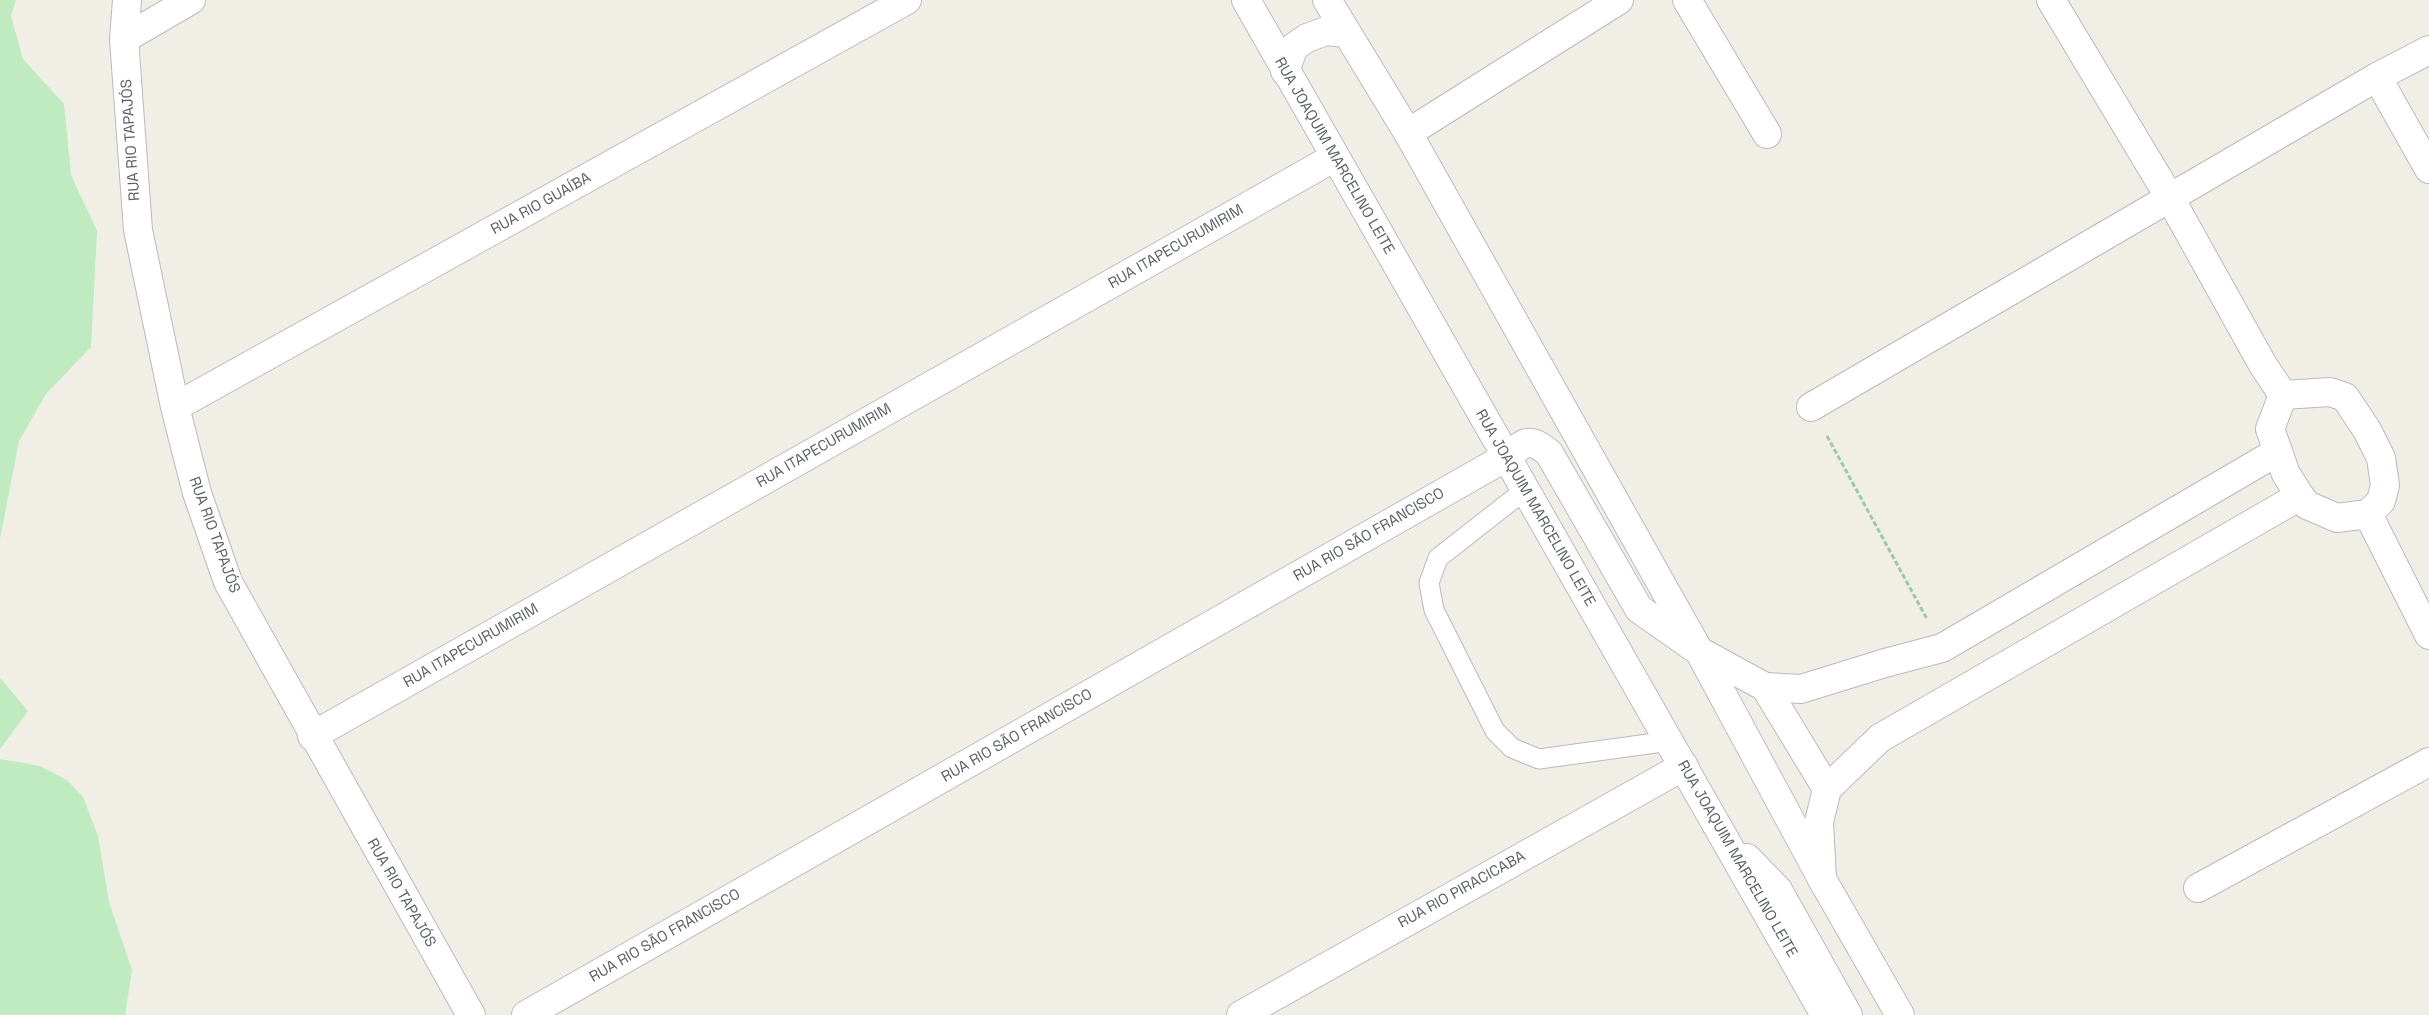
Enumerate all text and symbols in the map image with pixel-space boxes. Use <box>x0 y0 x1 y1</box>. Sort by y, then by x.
street label: RUA JOAQUIM MARCELINO LEITE <box>1270 54 1398 258</box>
street label: RUA RIO TAPAJÓS <box>118 78 144 202</box>
street label: RUA RIO GUAÍBA <box>488 169 594 239</box>
street label: RUA ITAPECURUMIRIM <box>1105 201 1247 293</box>
street label: RUA ITAPECURUMIRIM <box>753 400 895 492</box>
street label: RUA JOAQUIM MARCELINO LEITE <box>1471 406 1599 610</box>
street label: RUA RIO TAPAJÓS <box>185 474 243 596</box>
street label: RUA RIO SÃO FRANCISCO <box>1290 484 1448 586</box>
street label: RUA ITAPECURUMIRIM <box>400 600 542 692</box>
street label: RUA RIO SÃO FRANCISCO <box>938 685 1096 787</box>
street label: RUA JOAQUIM MARCELINO LEITE <box>1673 757 1801 961</box>
street label: RUA RIO TAPAJÓS <box>363 836 439 950</box>
street label: RUA RIO PIRACICABA <box>1395 848 1529 932</box>
street label: RUA RIO SÃO FRANCISCO <box>586 885 744 987</box>

